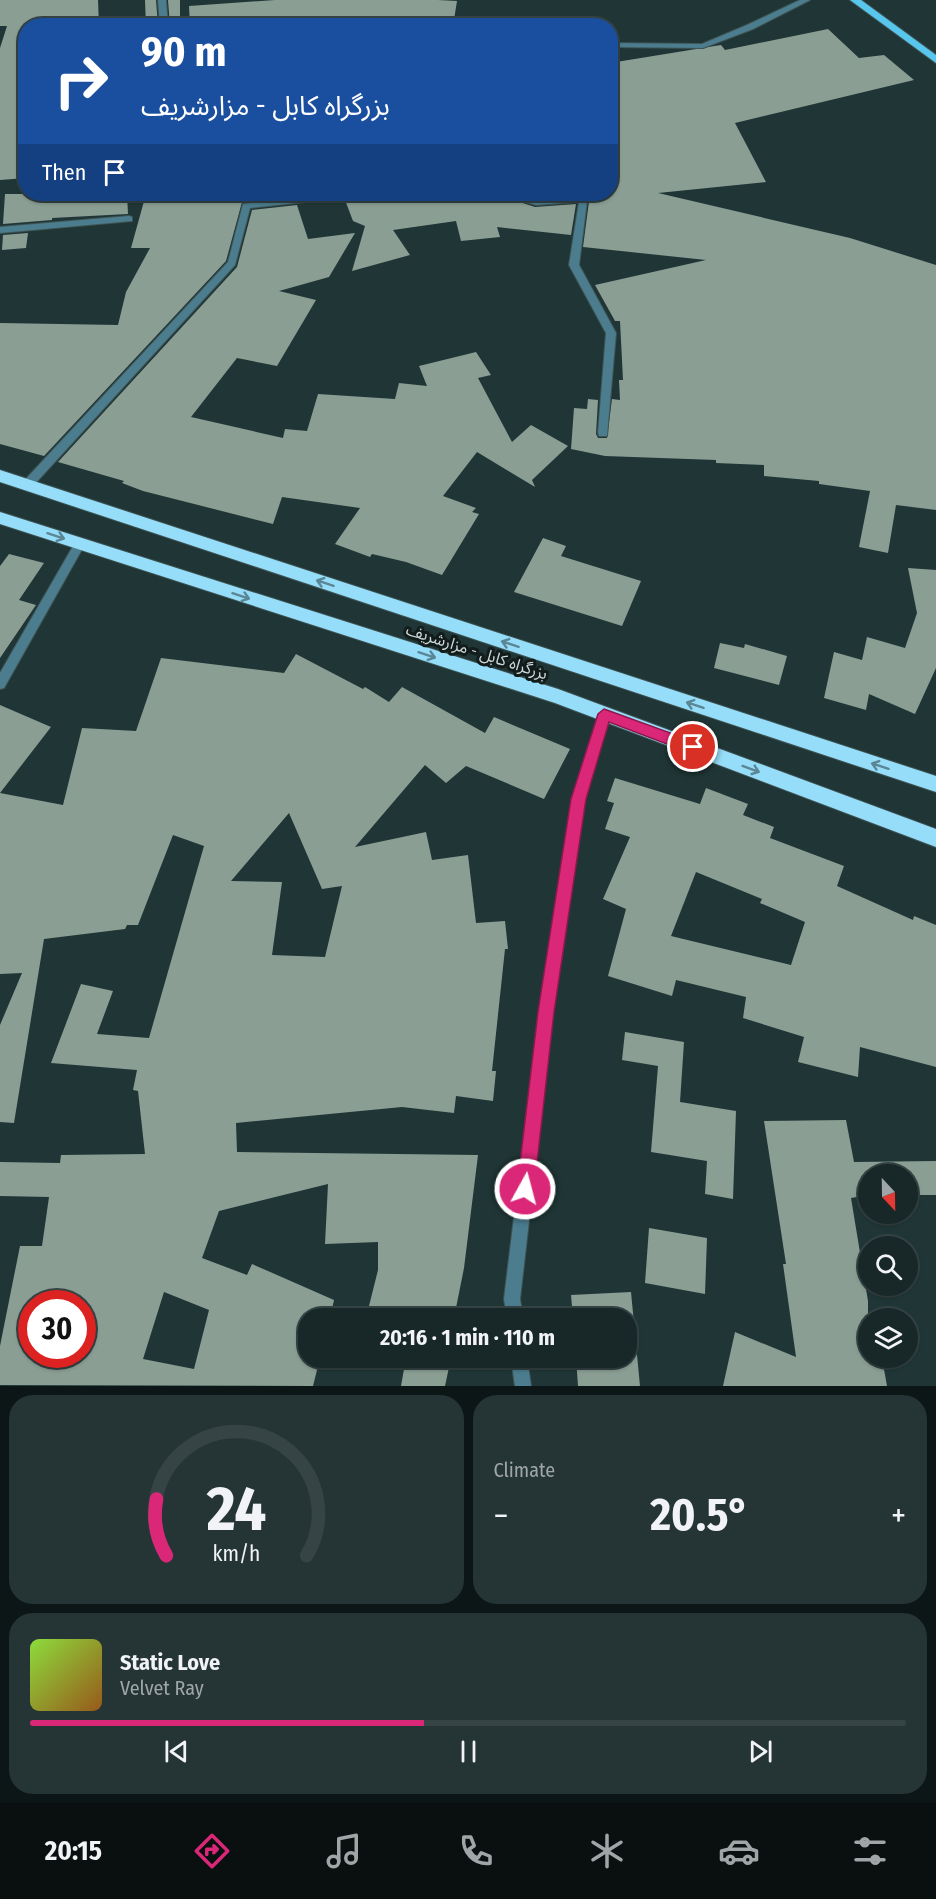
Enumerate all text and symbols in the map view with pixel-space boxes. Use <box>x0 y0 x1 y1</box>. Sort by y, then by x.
text: 90 m <box>141 27 226 77</box>
icon: right <box>42 42 120 120</box>
text: بزرگراه کابل - مزارشریف <box>141 90 390 122</box>
icon: arrive <box>98 156 131 189</box>
text: Then <box>42 159 86 186</box>
one-way arrow <box>46 531 65 542</box>
one-way arrow <box>316 577 335 588</box>
one-way arrow <box>231 591 250 602</box>
street label: بزرگراه کابل - مزارشریف <box>404 620 550 683</box>
one-way arrow <box>501 638 520 649</box>
one-way arrow <box>417 650 436 661</box>
one-way arrow <box>686 699 705 710</box>
pin <box>667 721 718 772</box>
icon: arrive <box>676 730 709 763</box>
one-way arrow <box>871 760 890 771</box>
one-way arrow <box>741 764 760 775</box>
position arrow <box>493 1157 557 1221</box>
north arrow <box>858 1164 918 1224</box>
map controls <box>858 1164 918 1368</box>
button: search <box>858 1236 918 1296</box>
speed limit sign: 30 <box>18 1290 96 1368</box>
button: layers <box>858 1308 918 1368</box>
text: 20:16 · 1 min · 110 m <box>380 1324 555 1351</box>
text: Climate <box>494 1458 555 1482</box>
text: 24 <box>205 1472 266 1547</box>
text: 20.5° <box>650 1488 749 1542</box>
text: − <box>494 1496 508 1536</box>
text: + <box>891 1496 906 1536</box>
text: km/h <box>212 1542 260 1568</box>
text: Static Love <box>120 1649 220 1676</box>
text: Velvet Ray <box>120 1676 204 1700</box>
icon: previous <box>160 1735 193 1768</box>
icon: pause <box>452 1735 485 1768</box>
icon: next <box>744 1735 777 1768</box>
icon: directions <box>191 1830 233 1872</box>
icon: music <box>323 1830 365 1872</box>
icon: phone <box>455 1830 497 1872</box>
icon: climate <box>586 1830 628 1872</box>
icon: car <box>718 1830 760 1872</box>
icon: filters <box>849 1830 891 1872</box>
text: 20:15 <box>45 1835 102 1867</box>

